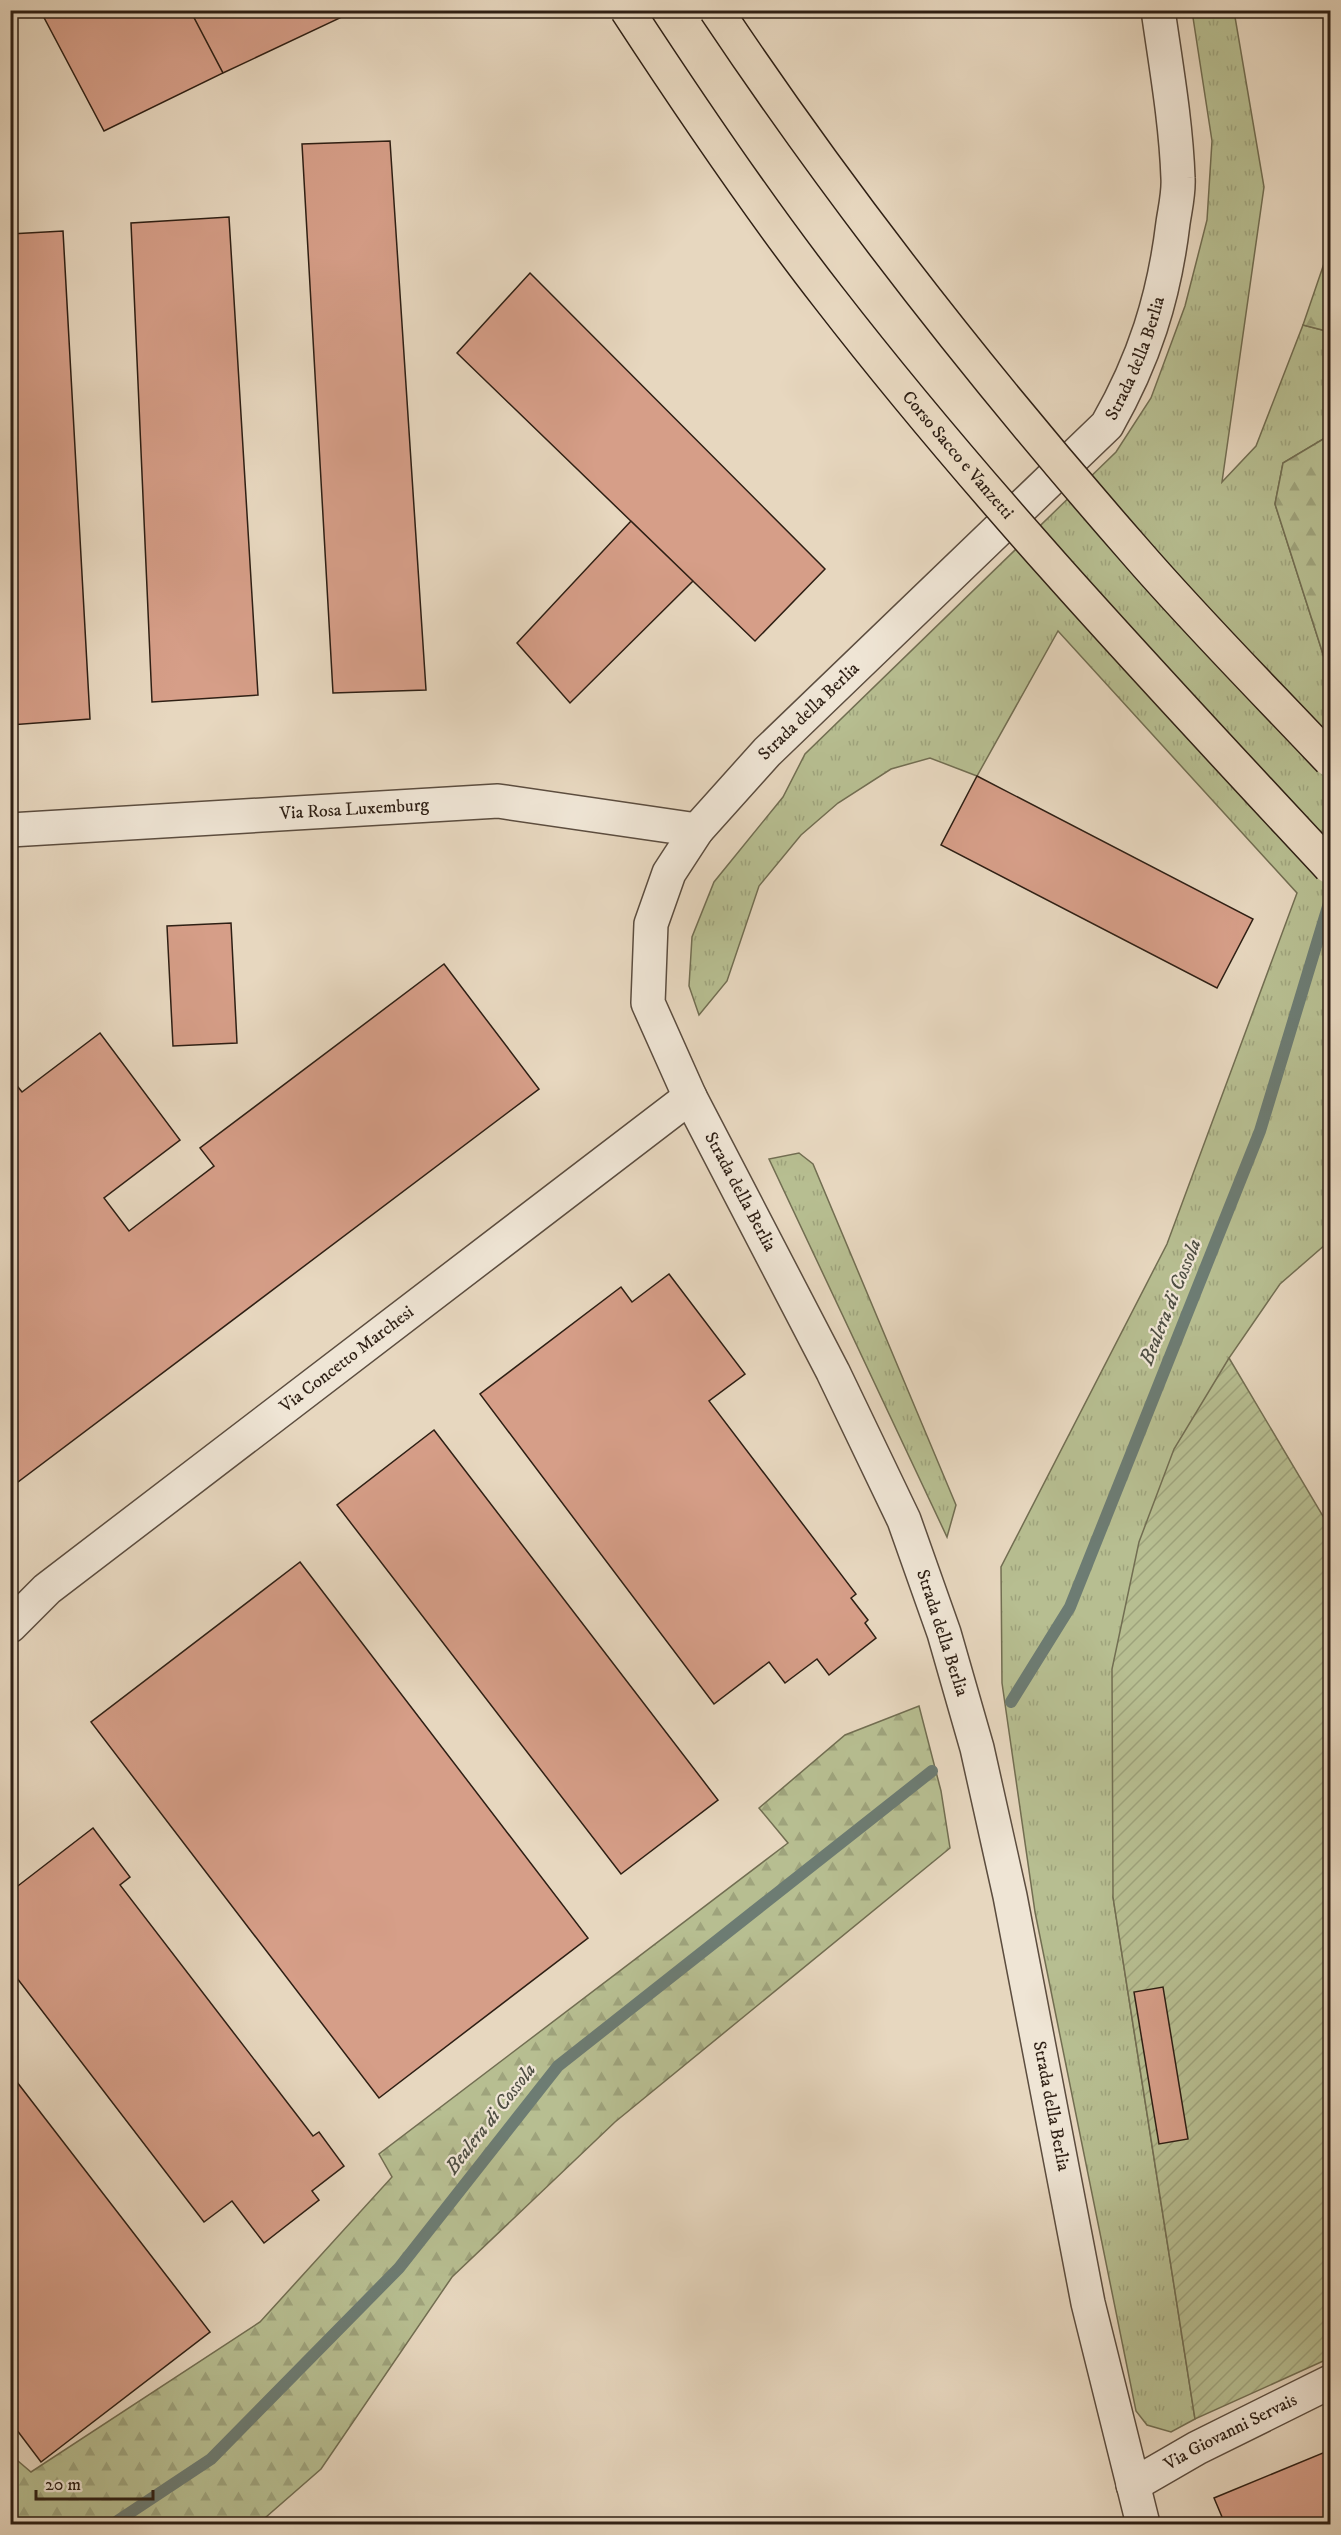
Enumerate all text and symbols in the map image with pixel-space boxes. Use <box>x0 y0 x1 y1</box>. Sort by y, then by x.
street label: Strada della Berlia <box>1101 294 1170 424</box>
street label: Corso Sacco e Vanzetti <box>897 387 1018 524</box>
street label: Strada della Berlia <box>754 658 865 765</box>
street label: Via Rosa Luxemburg <box>278 794 430 825</box>
street label: Strada della Berlia <box>699 1129 781 1256</box>
water label: Bealera di Cossola <box>1134 1235 1208 1370</box>
street label: Via Concetto Marchesi <box>275 1301 418 1418</box>
street label: Strada della Berlia <box>911 1567 973 1699</box>
street label: Strada della Berlia <box>1028 2039 1074 2173</box>
water label: Bealera di Cossola <box>439 2059 542 2180</box>
street label: Via Giovanni Servais <box>1159 2389 1301 2476</box>
scale bar <box>36 2463 153 2501</box>
text: 20 m <box>45 2474 81 2496</box>

